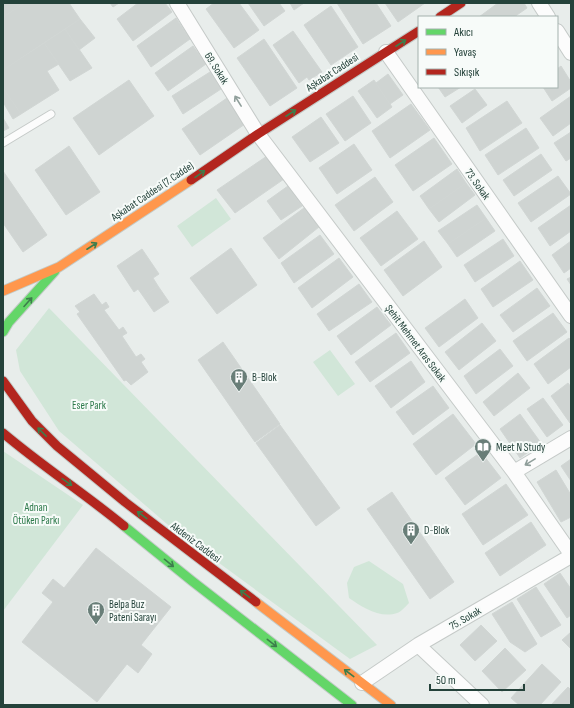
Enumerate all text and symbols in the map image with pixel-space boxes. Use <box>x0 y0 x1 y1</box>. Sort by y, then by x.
legend <box>418 16 558 88</box>
text: Akıcı <box>453 25 473 40</box>
one-way arrow <box>395 39 406 47</box>
text: Yavaş <box>454 45 476 60</box>
street label: 69. Sokak <box>202 50 232 87</box>
street label: Aşkabat Caddesi <box>303 51 361 95</box>
text: Sıkışık <box>454 65 480 80</box>
one-way arrow <box>233 95 241 107</box>
one-way arrow <box>285 109 296 117</box>
street label: Aşkabat Caddesi (7. Cadde) <box>108 159 196 224</box>
street label: 73. Sokak <box>462 166 493 203</box>
one-way arrow <box>194 170 205 178</box>
one-way arrow <box>86 242 97 250</box>
one-way arrow <box>23 297 32 307</box>
street label: Şehit Mehmet Aras Sokak <box>382 302 449 385</box>
building icon: B-Blok <box>229 367 249 392</box>
place label: B-Blok <box>252 371 277 384</box>
park label: Eser Park <box>72 399 107 412</box>
one-way arrow <box>37 427 47 437</box>
library icon: Meet N Study <box>473 437 493 462</box>
place label: Meet N Study <box>496 441 546 454</box>
one-way arrow <box>525 458 536 466</box>
one-way arrow <box>61 478 72 486</box>
park label: Adnan Ötüken Parkı <box>13 501 59 527</box>
one-way arrow <box>137 511 148 519</box>
street label: Akdeniz Caddesi <box>167 519 223 565</box>
building icon: D-Blok <box>401 520 421 545</box>
place label: D-Blok <box>424 524 450 537</box>
one-way arrow <box>164 558 175 567</box>
one-way arrow <box>240 590 251 598</box>
place label: Belpa Buz Pateni Sarayı <box>109 598 156 624</box>
building icon: Belpa Buz Pateni Sarayı <box>86 600 106 625</box>
street label: 75. Sokak <box>447 604 484 633</box>
one-way arrow <box>266 638 277 647</box>
scale bar <box>430 666 524 692</box>
one-way arrow <box>343 669 354 677</box>
text: 50 m <box>436 673 456 688</box>

